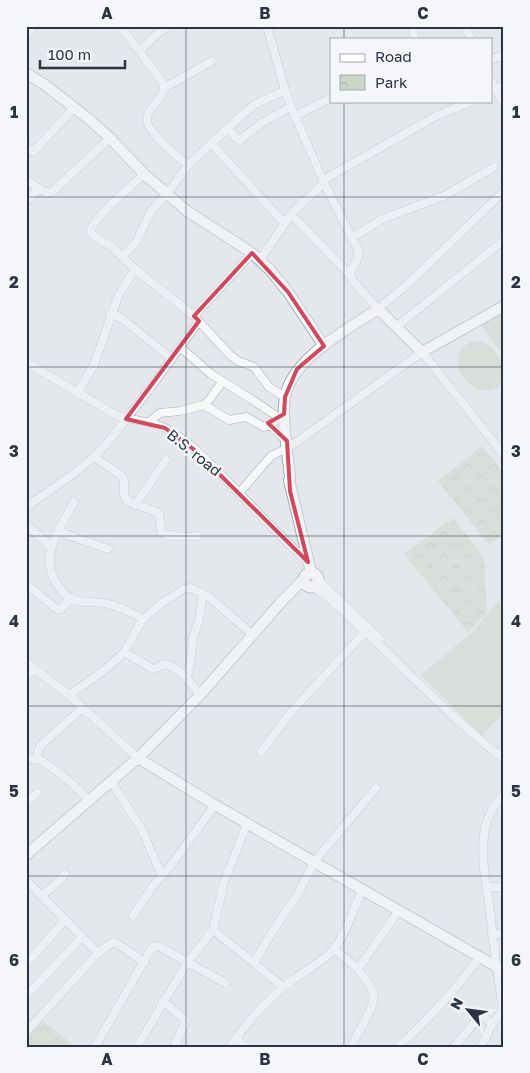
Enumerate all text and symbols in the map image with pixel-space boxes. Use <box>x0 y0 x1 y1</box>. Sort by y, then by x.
text: A <box>101 3 113 23</box>
text: B <box>259 3 271 23</box>
text: C <box>417 3 429 23</box>
scale bar <box>40 38 125 70</box>
legend <box>330 38 492 102</box>
text: 100 m <box>48 45 91 63</box>
text: Road <box>375 47 412 65</box>
text: Park <box>375 73 408 91</box>
text: 1 <box>10 102 18 122</box>
text: 1 <box>512 102 520 122</box>
text: 2 <box>9 272 19 292</box>
text: 2 <box>511 272 521 292</box>
street label: B.S. road <box>164 425 225 479</box>
text: 3 <box>9 441 19 461</box>
text: 3 <box>511 441 521 461</box>
text: 4 <box>9 611 19 631</box>
text: 4 <box>511 611 521 631</box>
text: 5 <box>9 781 19 801</box>
text: 5 <box>511 781 521 801</box>
text: 6 <box>9 950 19 970</box>
text: 6 <box>511 950 521 970</box>
north arrow <box>442 986 492 1036</box>
text: N <box>446 995 466 1012</box>
text: A <box>101 1049 113 1069</box>
text: B <box>259 1049 271 1069</box>
text: C <box>417 1049 429 1069</box>

